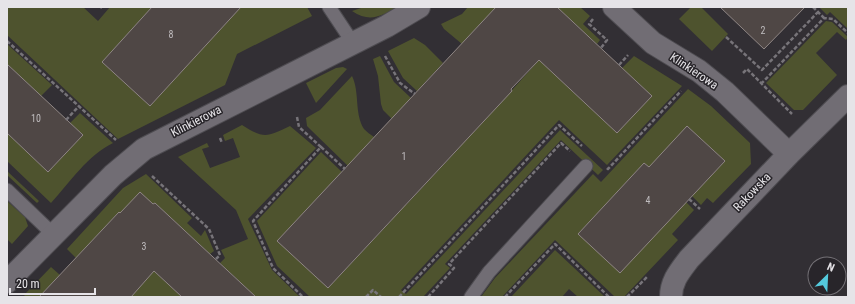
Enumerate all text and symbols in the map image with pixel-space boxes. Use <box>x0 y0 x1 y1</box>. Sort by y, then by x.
house number: 2 <box>761 25 766 36</box>
house number: 8 <box>169 29 174 40</box>
street label: Klinkierowa <box>667 50 721 92</box>
street label: Klinkierowa <box>168 102 224 140</box>
house number: 10 <box>31 113 41 124</box>
house number: 1 <box>402 151 406 162</box>
street label: Rakowska <box>730 170 774 214</box>
house number: 4 <box>646 195 651 206</box>
house number: 3 <box>142 241 147 252</box>
north arrow <box>807 256 847 296</box>
text: N <box>825 260 837 275</box>
scale bar <box>10 270 95 296</box>
text: 20 m <box>16 277 40 291</box>

